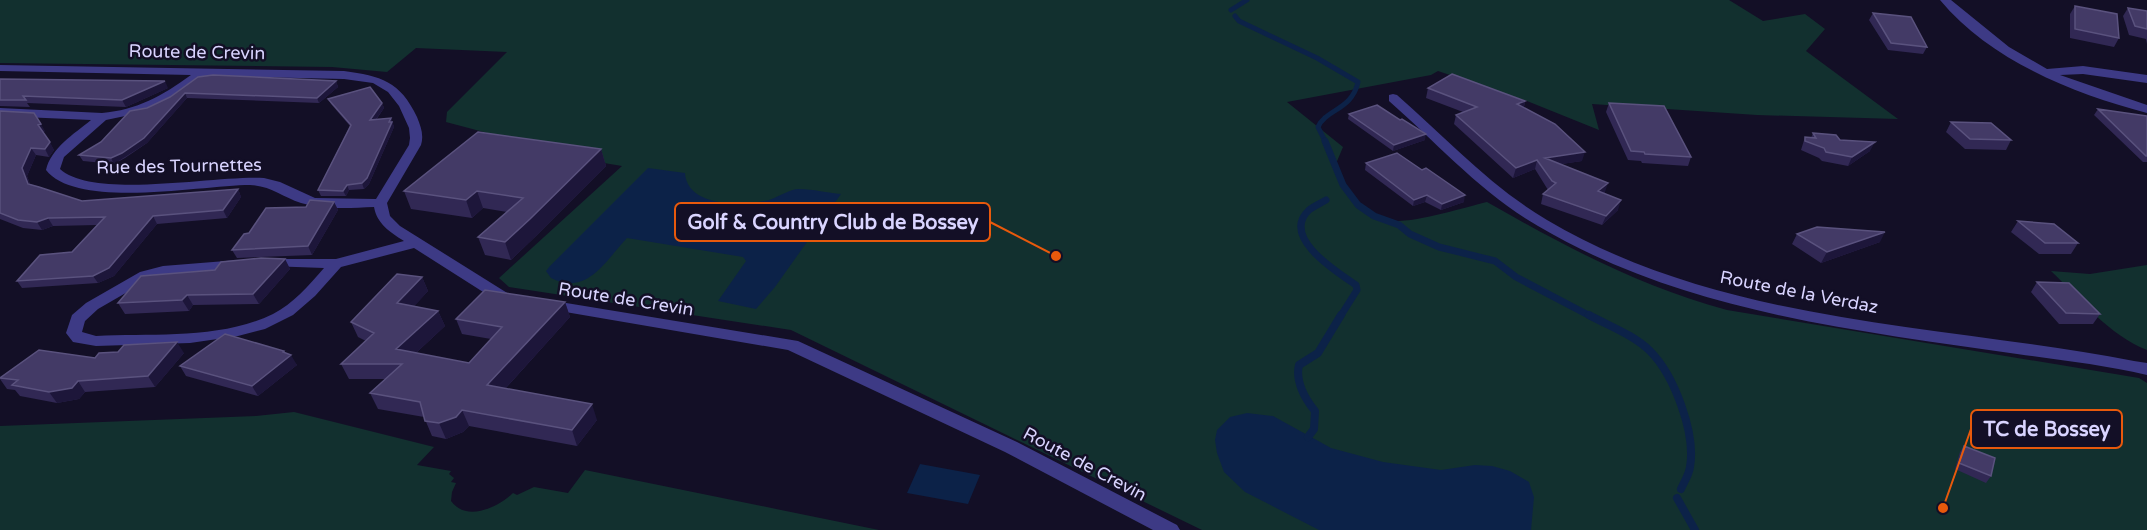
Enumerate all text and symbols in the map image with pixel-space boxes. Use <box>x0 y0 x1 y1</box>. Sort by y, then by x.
street label: Route de Crevin <box>128 40 266 64</box>
street label: Rue des Tournettes <box>96 154 262 178</box>
callout: Golf & Country Club de Bossey <box>675 203 990 241</box>
text: Golf & Country Club de Bossey <box>687 211 979 235</box>
street label: Route de la Verdaz <box>1718 266 1880 318</box>
street label: Route de Crevin <box>557 277 695 321</box>
callout: TC de Bossey <box>1971 410 2122 448</box>
text: TC de Bossey <box>1982 418 2111 442</box>
street label: Route de Crevin <box>1020 422 1150 506</box>

